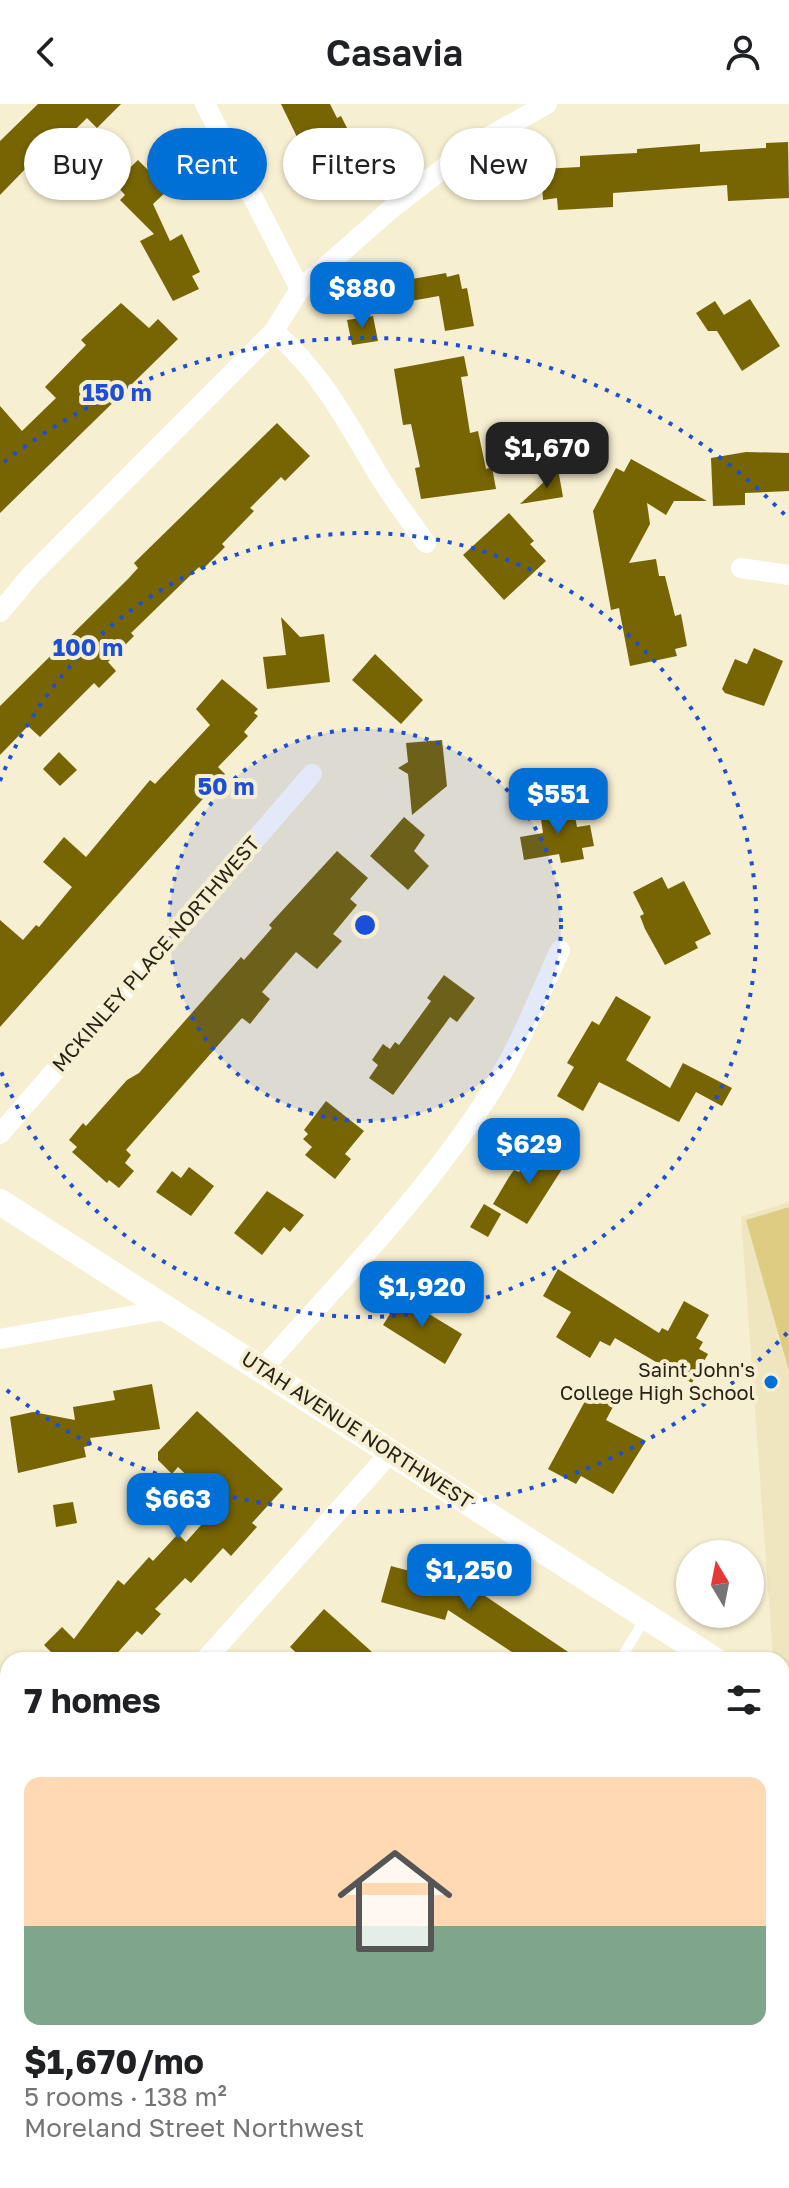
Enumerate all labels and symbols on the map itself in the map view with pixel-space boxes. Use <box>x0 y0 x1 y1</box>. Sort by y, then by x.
pin: $880 <box>315 262 409 330</box>
text: 150 m <box>82 377 152 406</box>
pin: $1,670 <box>482 422 612 490</box>
text: 100 m <box>53 632 123 661</box>
pin: $551 <box>511 768 605 836</box>
text: 50 m <box>197 771 255 800</box>
street label: MCKINLEY PLACE NORTHWEST <box>46 831 264 1076</box>
centre of rings <box>351 911 379 939</box>
pin: $629 <box>482 1118 576 1186</box>
pin: $1,920 <box>357 1261 487 1329</box>
street label: UTAH AVENUE NORTHWEST <box>238 1345 478 1513</box>
place label: Saint John's College High School <box>560 1357 755 1404</box>
marker: Saint John's College High School <box>762 1373 780 1391</box>
pin: $663 <box>131 1473 225 1541</box>
north arrow <box>676 1540 764 1628</box>
pin: $1,250 <box>404 1544 534 1612</box>

